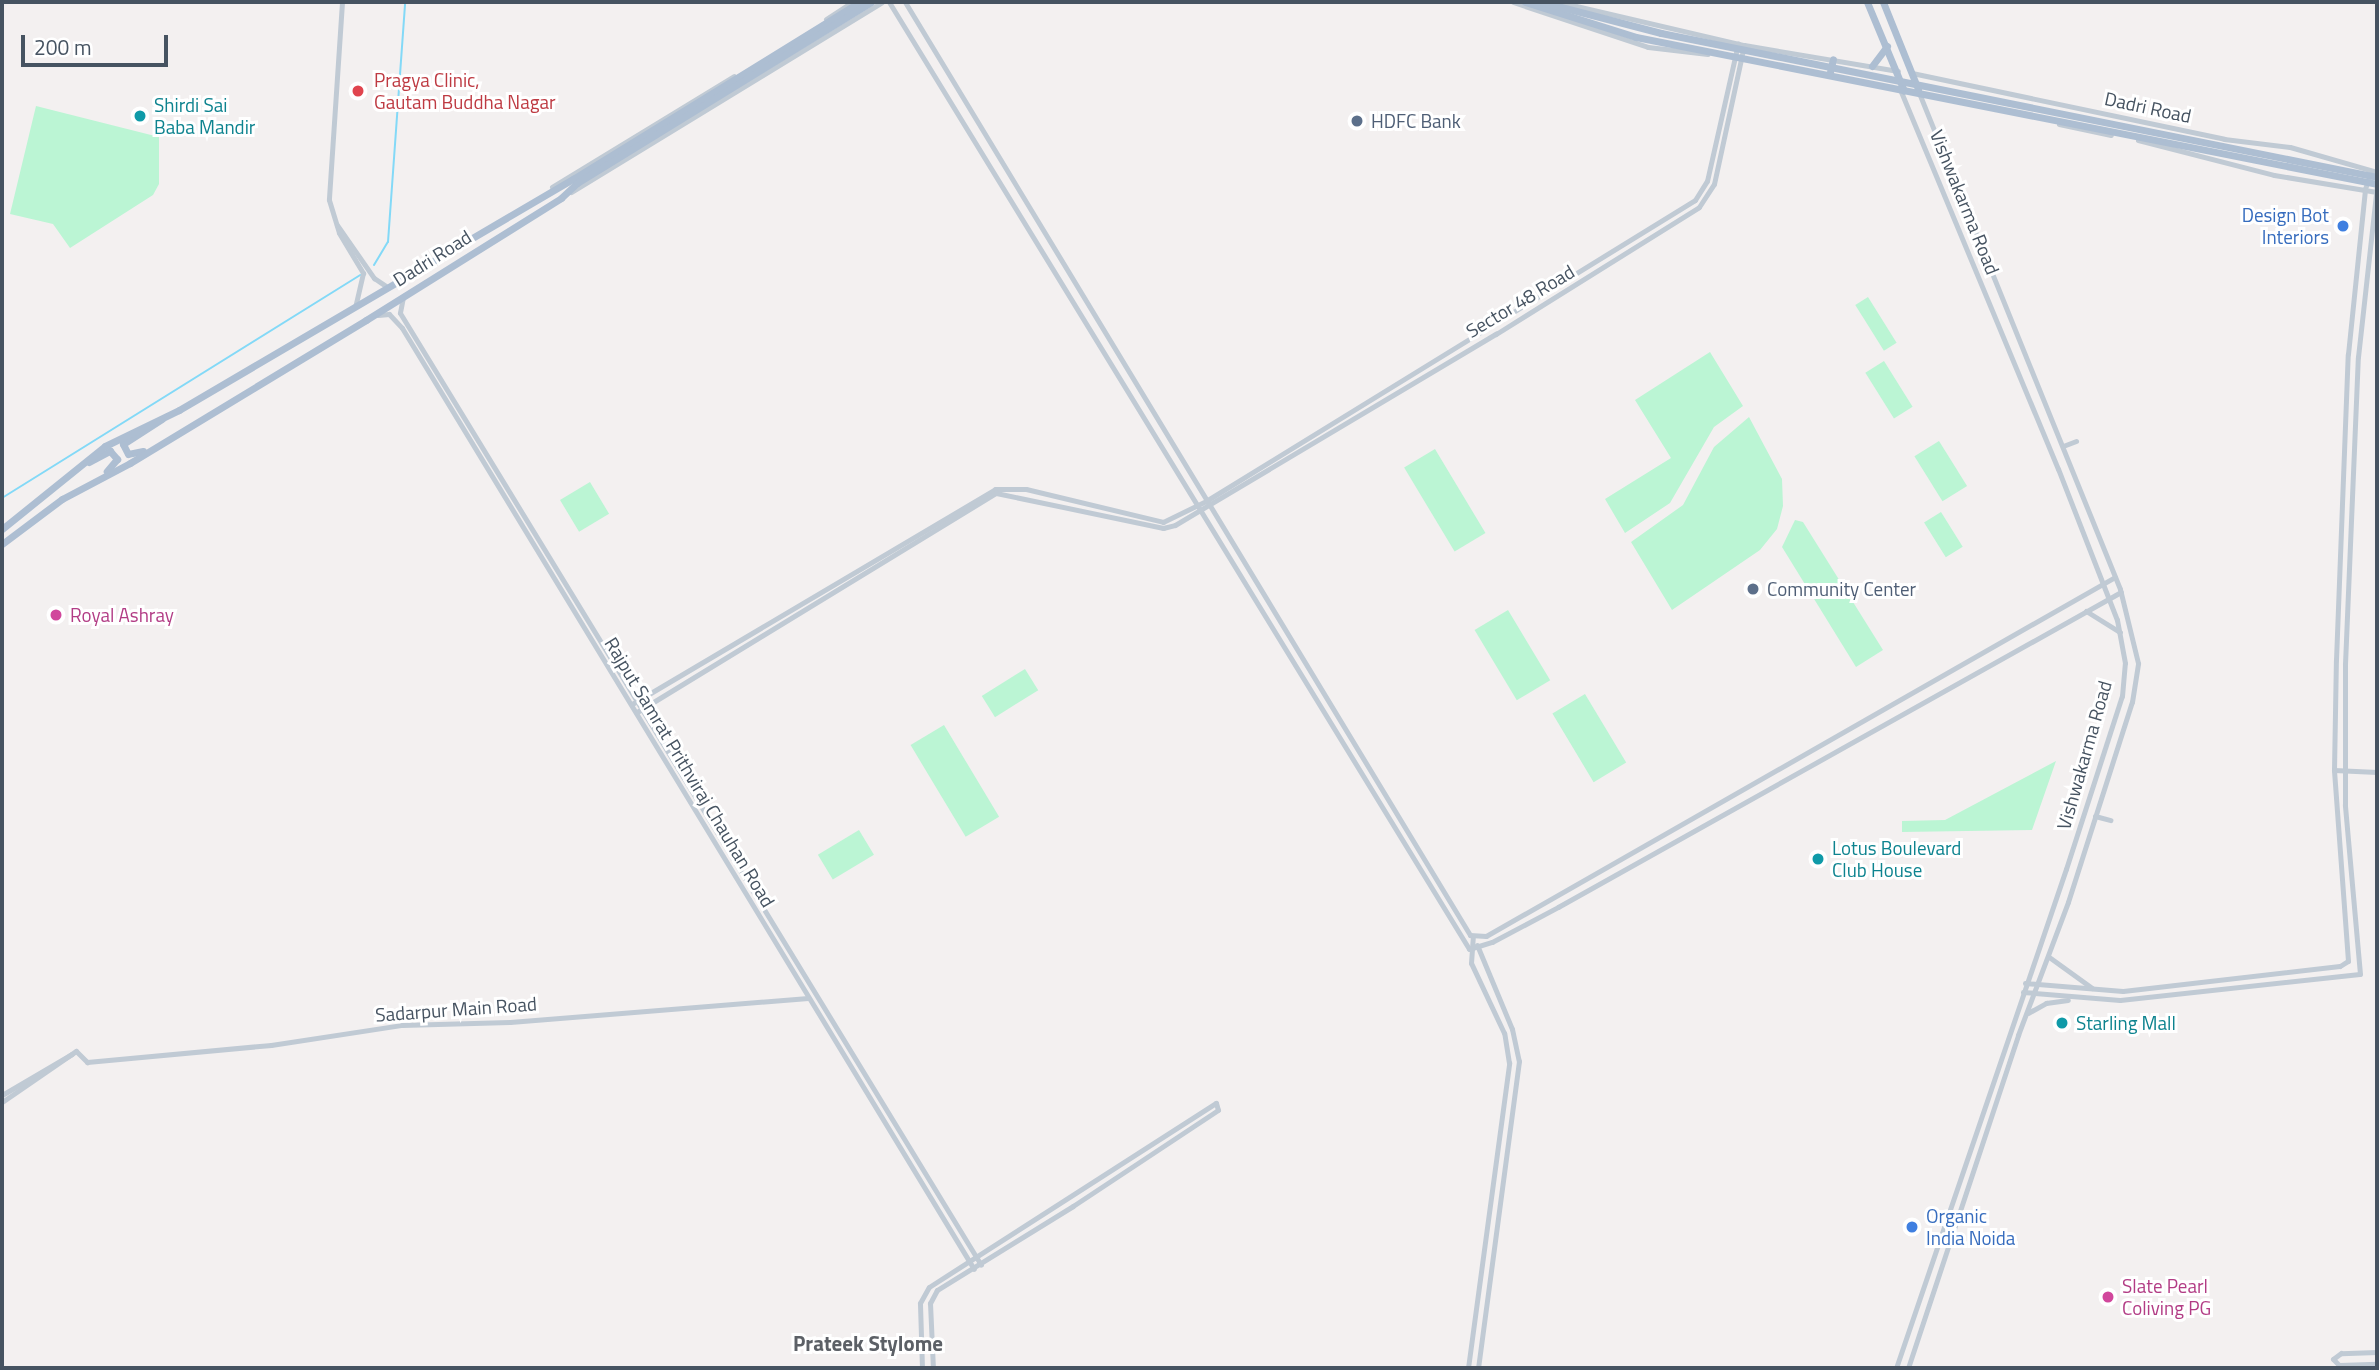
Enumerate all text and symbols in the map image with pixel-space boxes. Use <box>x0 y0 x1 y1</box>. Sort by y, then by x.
scale bar <box>24 21 172 65</box>
text: 200 m <box>34 31 91 63</box>
place label: Pragya Clinic, Gautam Buddha Nagar <box>374 69 556 113</box>
marker: Pragya Clinic, Gautam Buddha Nagar <box>348 81 368 101</box>
street label: Dadri Road <box>2103 87 2193 127</box>
place label: Shirdi Sai Baba Mandir <box>154 94 255 138</box>
marker: Shirdi Sai Baba Mandir <box>132 108 148 124</box>
place label: HDFC Bank <box>1371 110 1461 132</box>
marker: HDFC Bank <box>1349 113 1365 129</box>
street label: Vishwakarma Road <box>1926 126 2004 278</box>
place label: Design Bot Interiors <box>2242 204 2329 248</box>
marker: Design Bot Interiors <box>2335 218 2351 234</box>
street label: Dadri Road <box>389 225 475 291</box>
street label: Sector 48 Road <box>1462 260 1578 342</box>
place label: Community Center <box>1767 578 1916 600</box>
marker: Community Center <box>1745 581 1761 597</box>
place label: Royal Ashray <box>70 604 174 626</box>
marker: Royal Ashray <box>48 607 64 623</box>
street label: Rajput Samrat Prithviraj Chauhan Road <box>600 633 780 911</box>
street label: Vishwakarma Road <box>2052 678 2116 832</box>
place label: Lotus Boulevard Club House <box>1832 837 1961 881</box>
marker: Lotus Boulevard Club House <box>1810 851 1826 867</box>
street label: Sadarpur Main Road <box>374 992 538 1026</box>
place label: Starling Mall <box>2076 1012 2176 1034</box>
marker: Starling Mall <box>2054 1015 2070 1031</box>
place label: Organic India Noida <box>1926 1205 2015 1249</box>
marker: Organic India Noida <box>1904 1219 1920 1235</box>
place label: Slate Pearl Coliving PG <box>2122 1275 2211 1319</box>
marker: Slate Pearl Coliving PG <box>2100 1289 2116 1305</box>
district label: Prateek Stylome <box>793 1330 943 1356</box>

